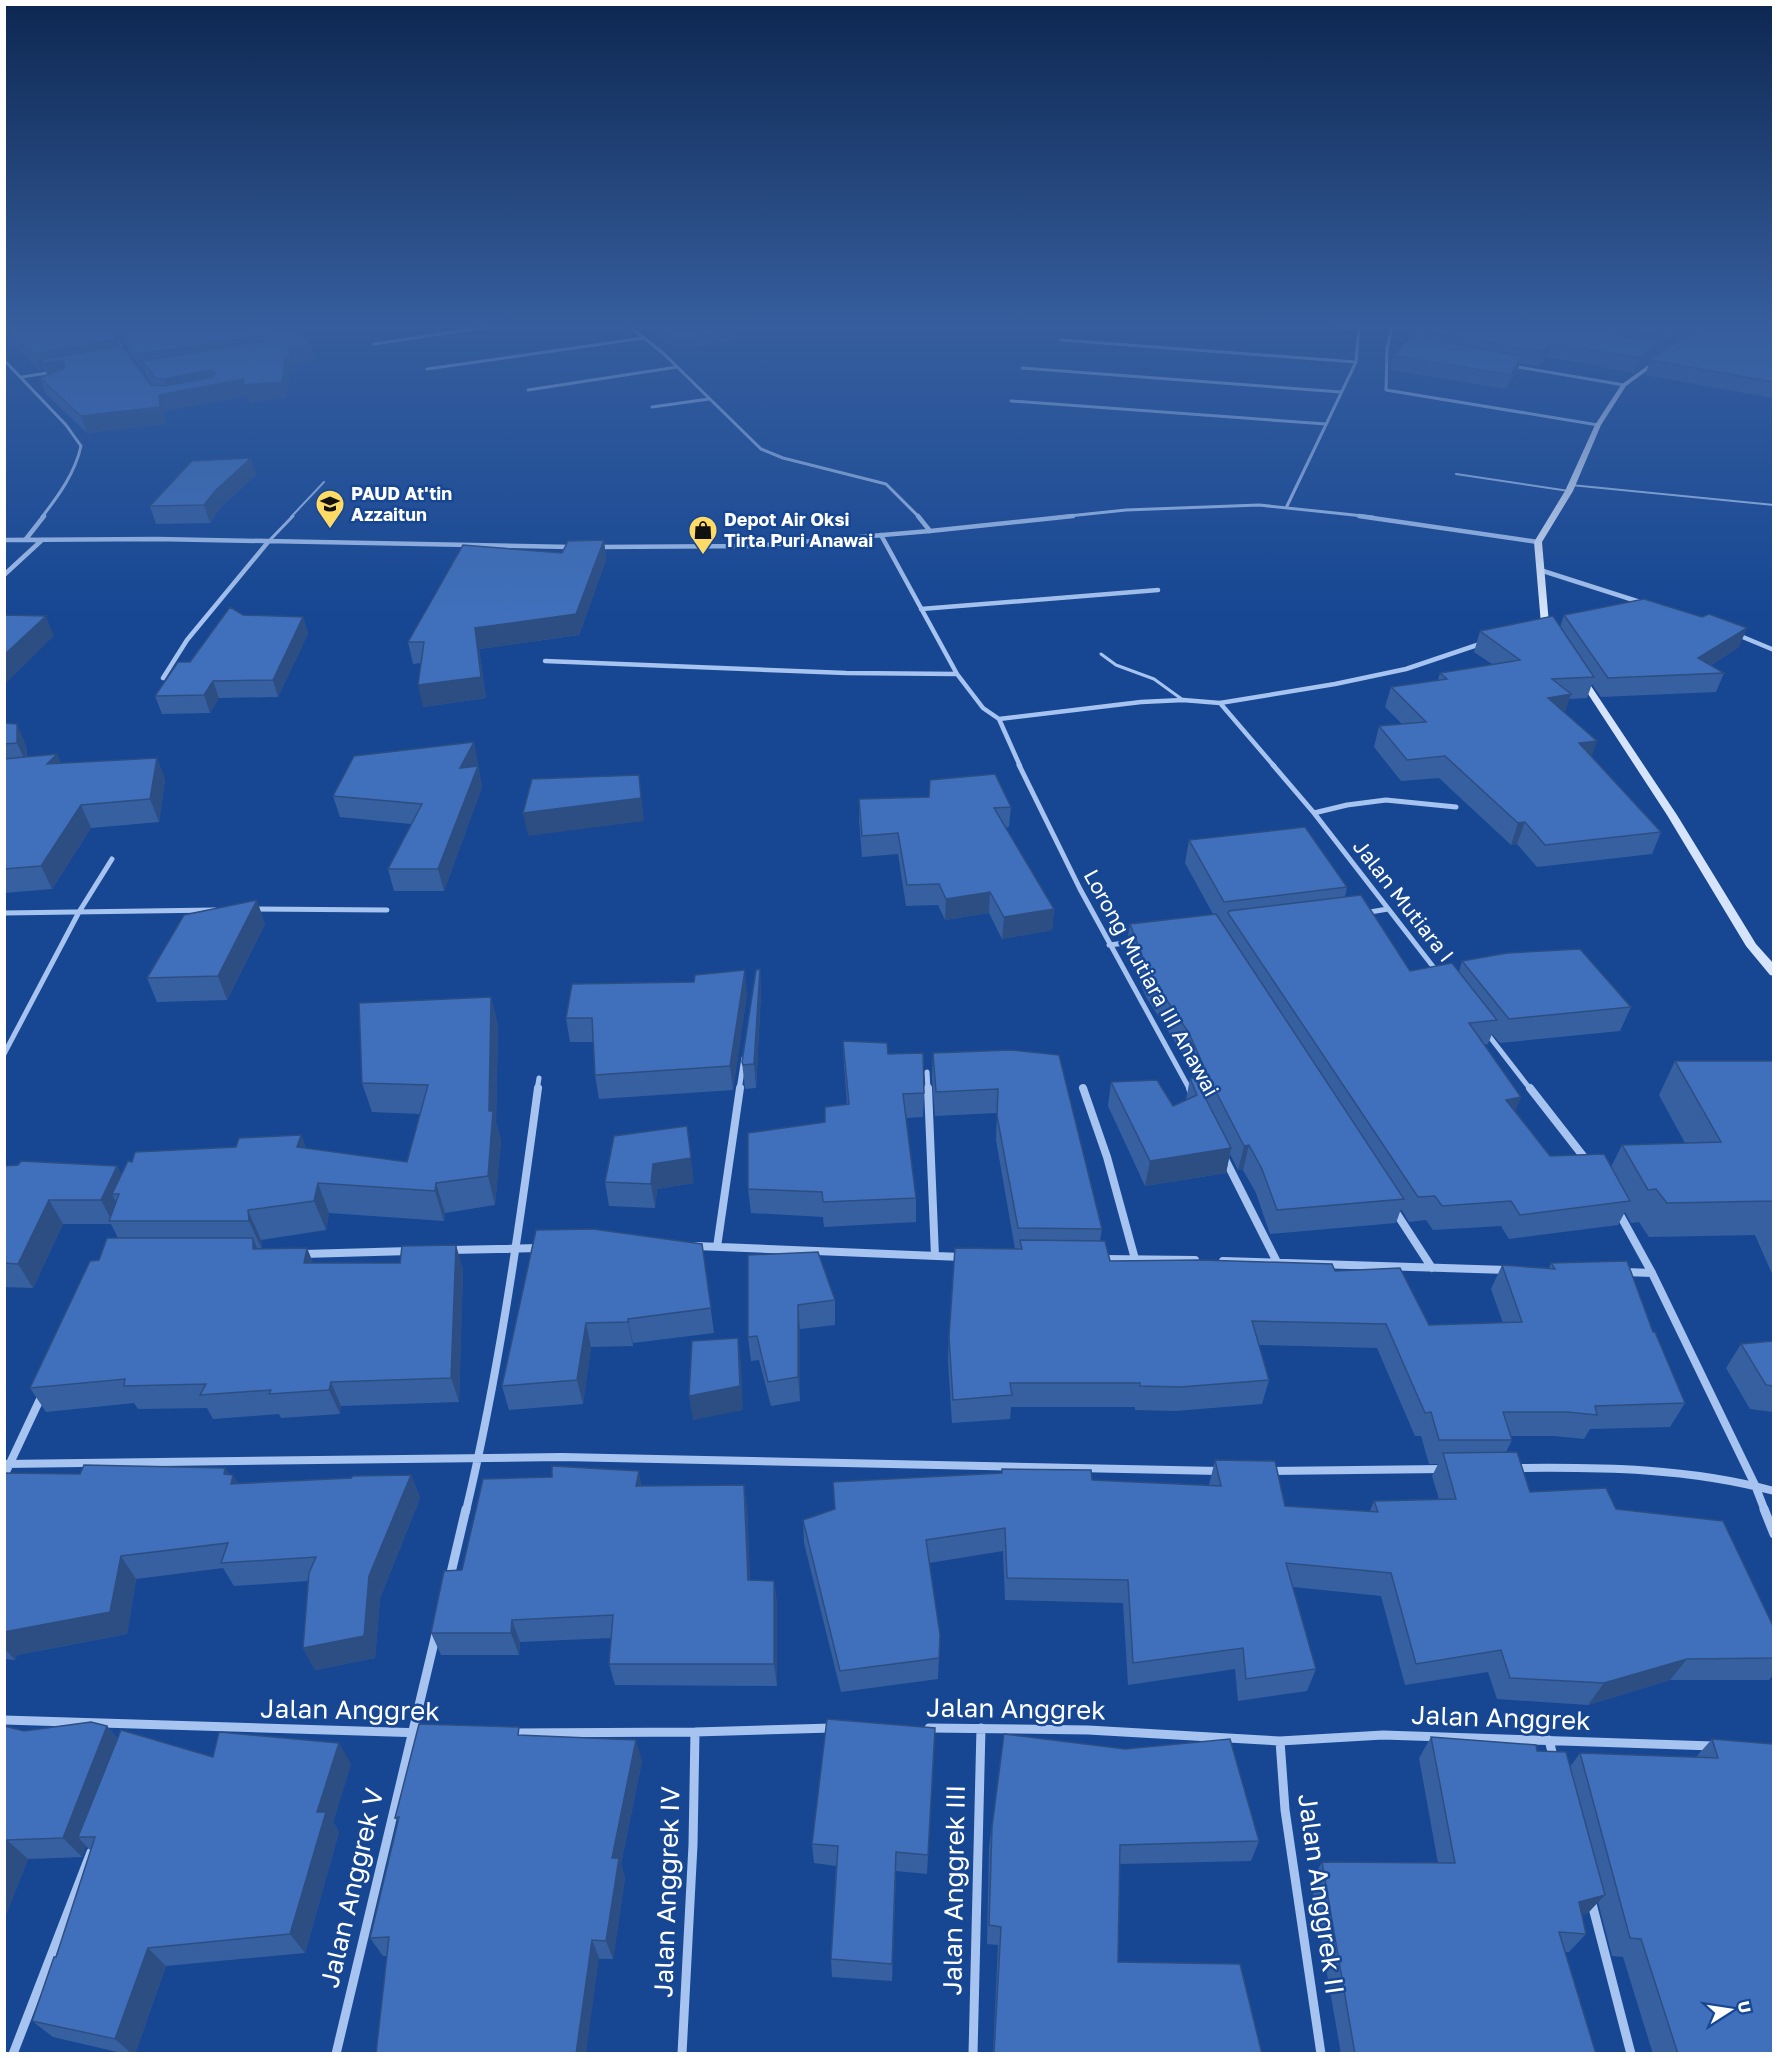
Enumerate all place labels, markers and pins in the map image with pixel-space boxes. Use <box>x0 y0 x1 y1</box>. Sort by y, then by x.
place label: PAUD At'tin Azzaitun <box>351 482 452 525</box>
school or university icon: PAUD At'tin Azzaitun <box>314 488 346 530</box>
place label: Depot Air Oksi Tirta Puri Anawai <box>724 508 873 551</box>
shop icon: Depot Air Oksi Tirta Puri Anawai <box>687 514 719 556</box>

